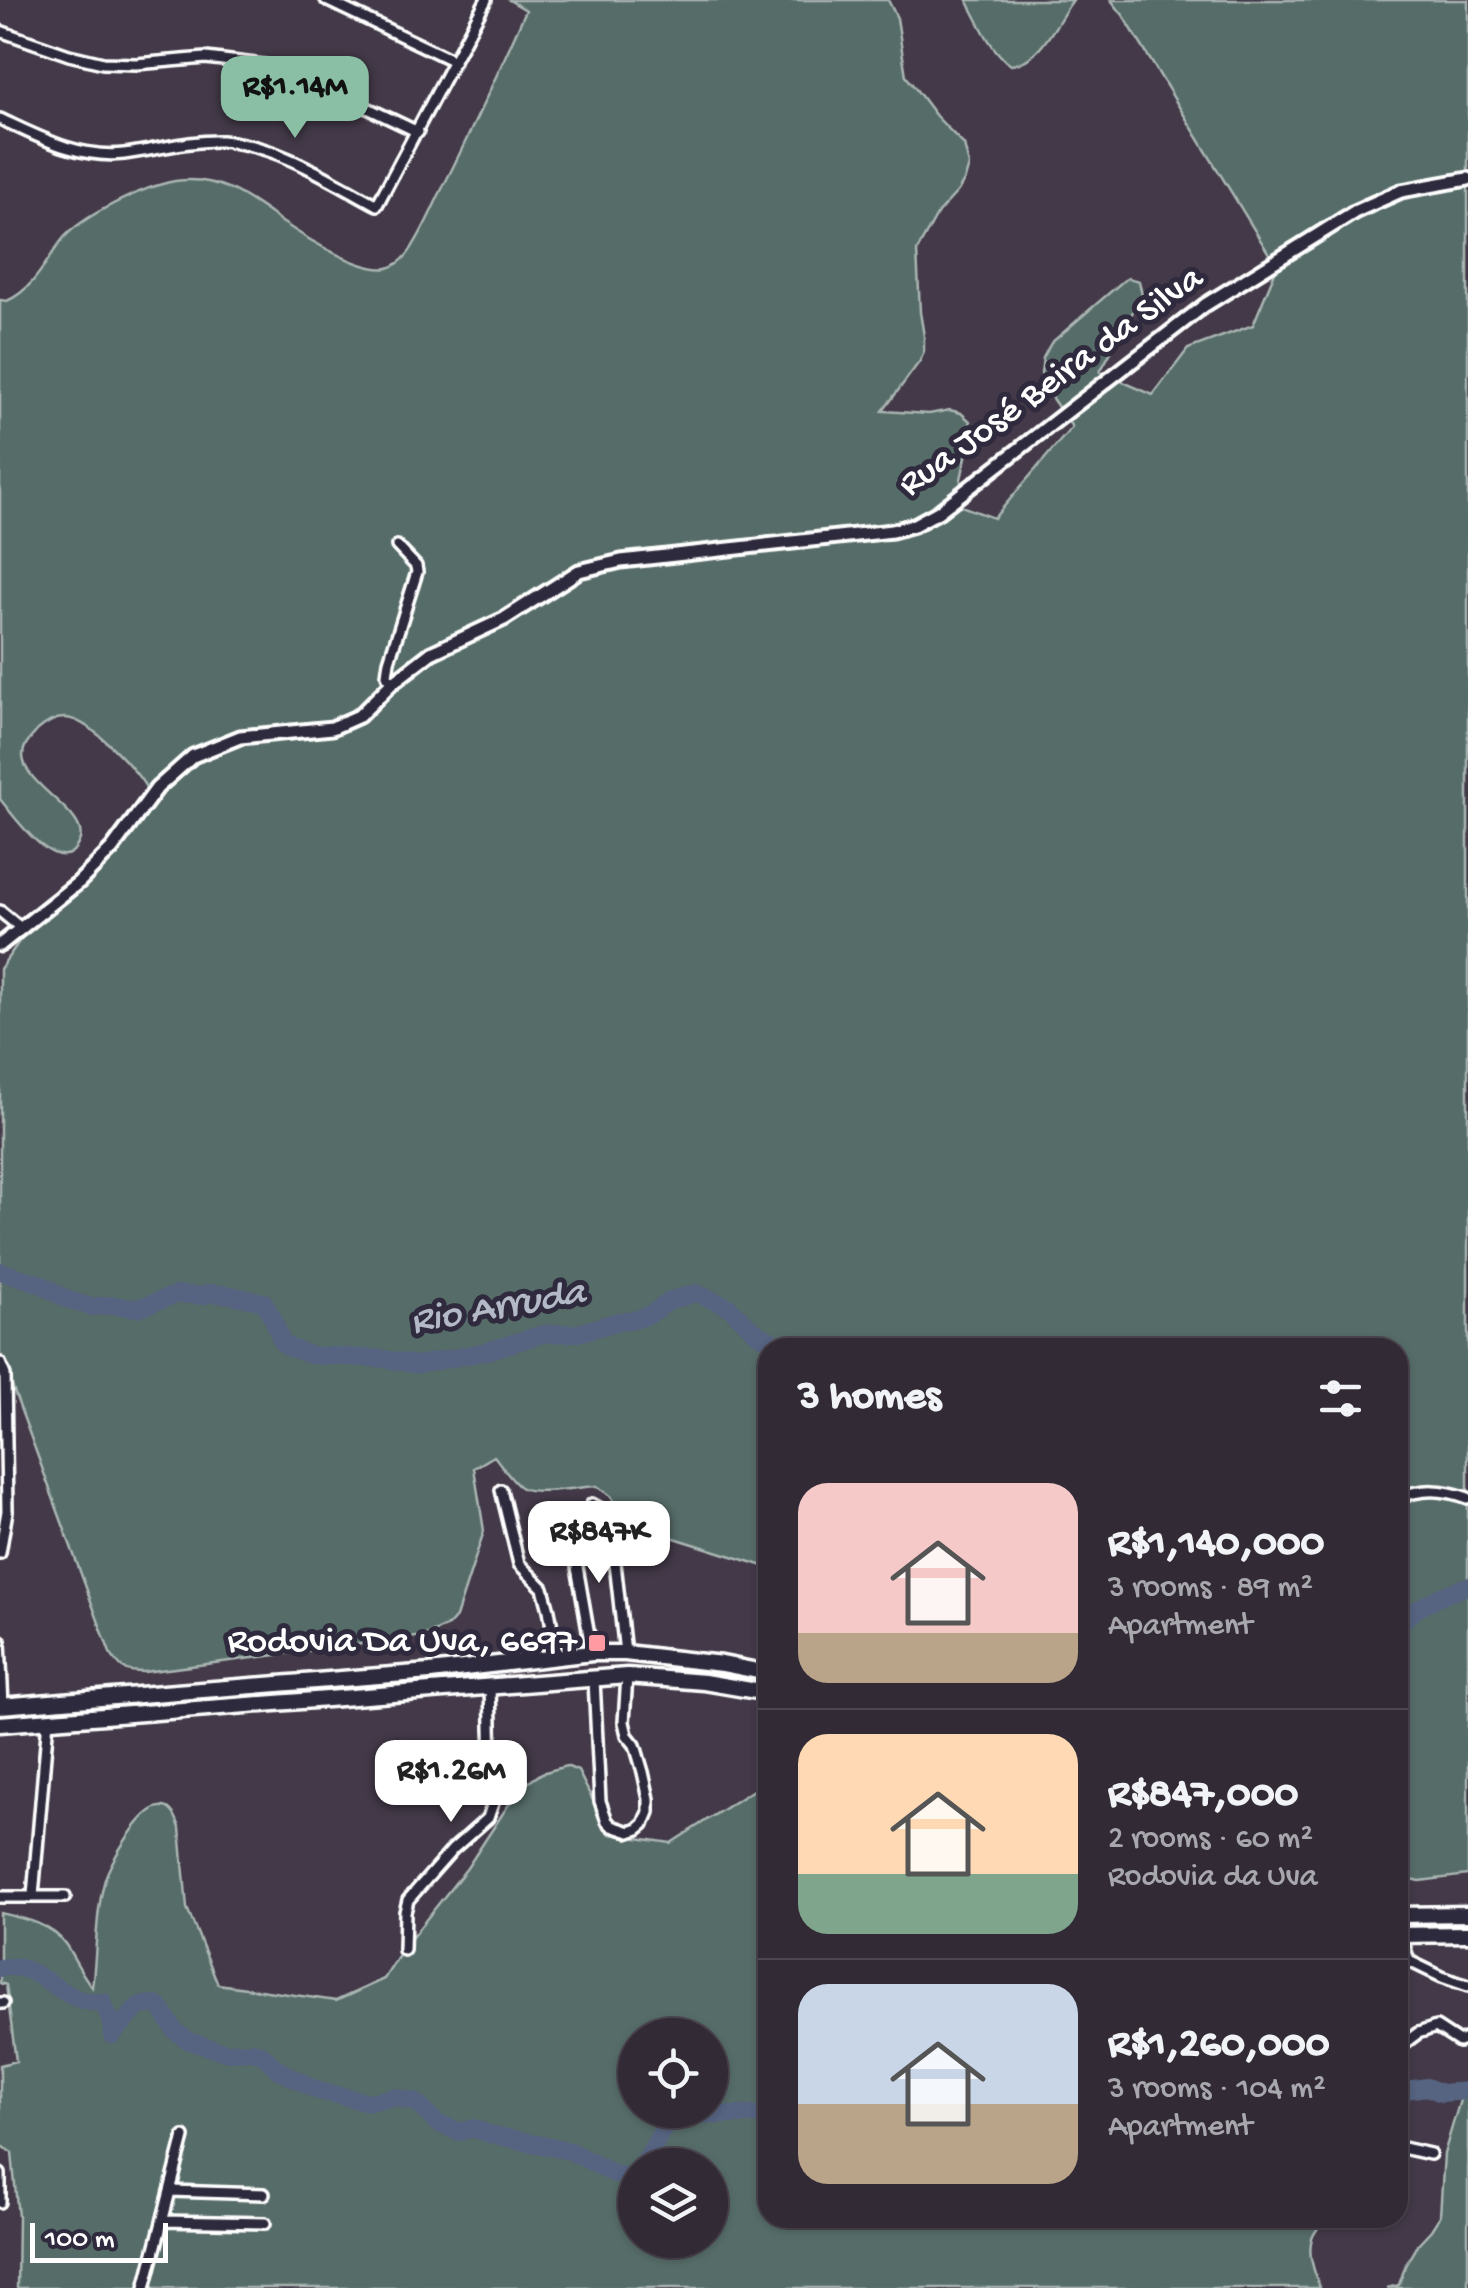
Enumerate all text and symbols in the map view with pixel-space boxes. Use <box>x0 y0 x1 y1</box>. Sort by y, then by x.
pin: R$1.14M <box>203 56 387 141</box>
text: R$1.14M <box>243 69 347 107</box>
street label: Rua José Beira da Silva <box>891 257 1214 508</box>
water label: Rio Arruda <box>407 1270 592 1347</box>
icon: filters <box>1313 1371 1368 1426</box>
text: 3 homes <box>798 1374 941 1423</box>
pin: R$847K <box>518 1501 680 1586</box>
text: R$847K <box>550 1514 648 1552</box>
text: R$1,140,000 <box>1108 1521 1324 1570</box>
icon: home <box>878 1523 998 1643</box>
text: 3 rooms · 89 m² <box>1108 1570 1313 1608</box>
text: Apartment <box>1108 1608 1252 1646</box>
place label: Rodovia Da Uva, 6697 <box>227 1621 578 1665</box>
marker: Rodovia Da Uva, 6697 <box>586 1632 608 1654</box>
pin: R$1.26M <box>359 1740 543 1825</box>
text: R$1.26M <box>397 1753 505 1791</box>
text: R$847,000 <box>1108 1772 1298 1821</box>
icon: home <box>878 1774 998 1894</box>
text: 2 rooms · 60 m² <box>1108 1821 1313 1859</box>
text: Rodovia da Uva <box>1108 1859 1318 1897</box>
map controls <box>618 2018 728 2258</box>
button: locate <box>618 2018 728 2128</box>
text: R$1,260,000 <box>1108 2022 1329 2071</box>
icon: home <box>878 2024 998 2144</box>
text: 3 rooms · 104 m² <box>1108 2071 1326 2109</box>
text: Apartment <box>1108 2109 1252 2147</box>
button: layers <box>618 2148 728 2258</box>
scale bar <box>30 2218 168 2262</box>
text: 100 m <box>45 2224 115 2257</box>

